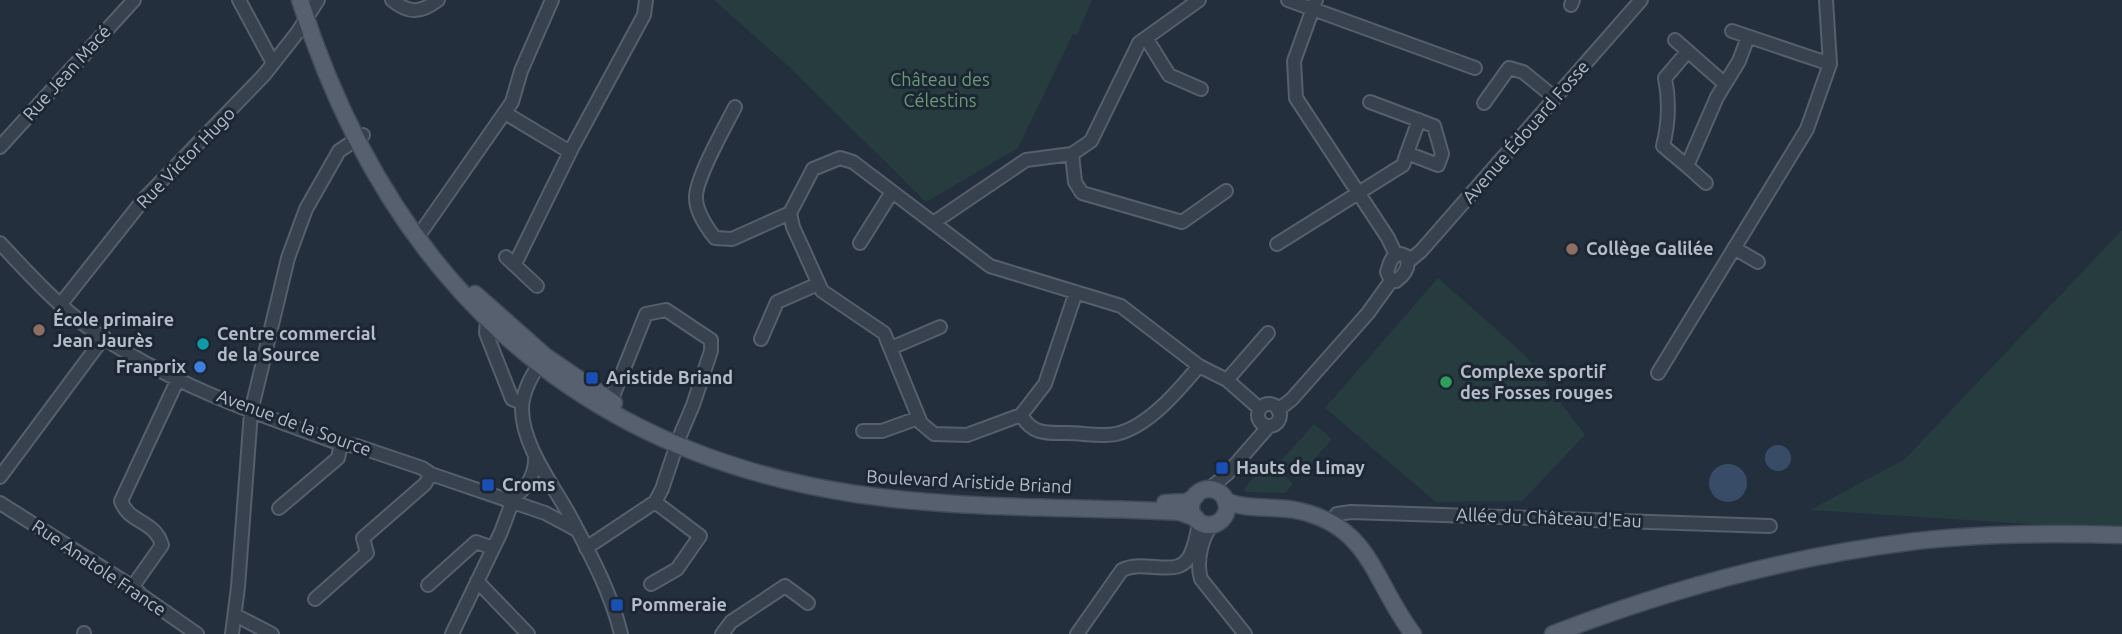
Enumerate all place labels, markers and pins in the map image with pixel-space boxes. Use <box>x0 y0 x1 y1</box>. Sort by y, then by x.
place label: Collège Galilée <box>1586 238 1714 258</box>
marker: Collège Galilée <box>1564 241 1580 257</box>
place label: École primaire Jean Jaurès <box>53 308 174 350</box>
marker: École primaire Jean Jaurès <box>31 322 47 338</box>
place label: Centre commercial de la Source <box>217 323 376 364</box>
marker: Centre commercial de la Source <box>195 336 211 352</box>
place label: Franprix <box>116 356 186 376</box>
marker: Franprix <box>192 359 208 375</box>
place label: Complexe sportif des Fosses rouges <box>1460 361 1613 402</box>
place label: Aristide Briand <box>606 367 733 387</box>
marker: Aristide Briand <box>584 370 600 386</box>
marker: Complexe sportif des Fosses rouges <box>1438 374 1454 390</box>
place label: Hauts de Limay <box>1236 457 1365 477</box>
marker: Hauts de Limay <box>1214 460 1230 476</box>
place label: Croms <box>502 474 556 494</box>
marker: Croms <box>480 477 496 493</box>
place label: Pommeraie <box>631 594 727 614</box>
marker: Pommeraie <box>609 597 625 613</box>

